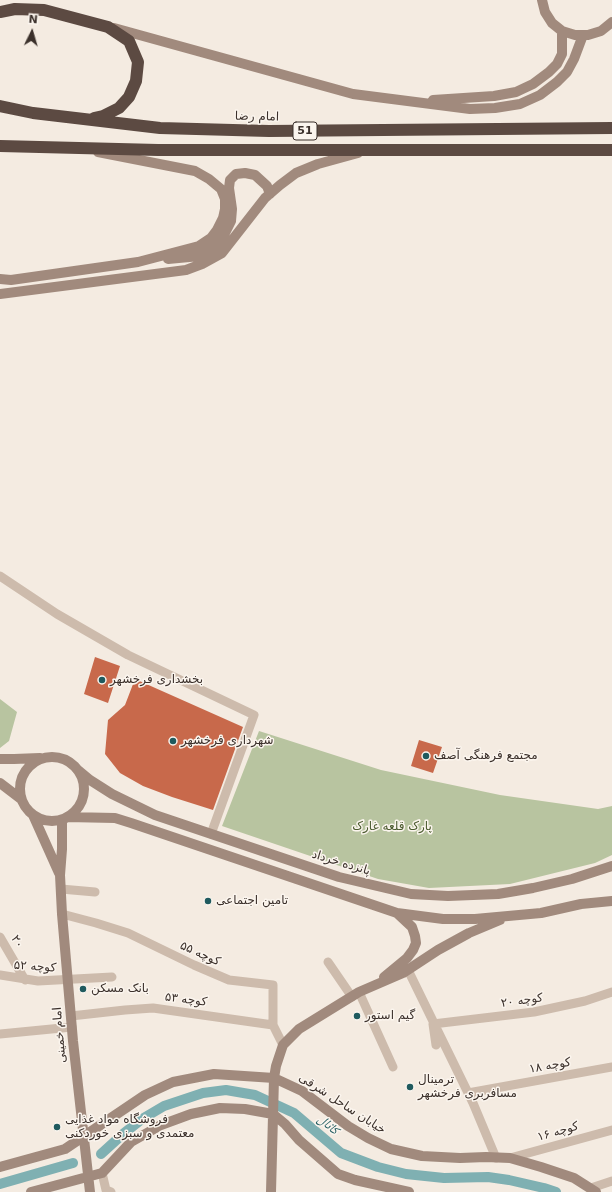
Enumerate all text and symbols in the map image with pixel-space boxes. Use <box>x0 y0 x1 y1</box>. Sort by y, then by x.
north arrow <box>12 12 52 52</box>
text: N <box>28 13 38 26</box>
street label: امام رضا <box>235 109 279 125</box>
road number: 51 <box>293 122 317 140</box>
place label: بخشداری فرخشهر <box>110 673 203 687</box>
marker: بخشداری فرخشهر <box>97 675 107 685</box>
place label: شهرداری فرخشهر <box>181 734 274 748</box>
marker: شهرداری فرخشهر <box>168 736 178 746</box>
place label: مجتمع فرهنگی آصف <box>434 749 538 763</box>
marker: مجتمع فرهنگی آصف <box>421 751 431 761</box>
park label: پارک قلعه غارک <box>352 820 432 834</box>
street label: پانزده خرداد <box>310 847 372 879</box>
place label: تامین اجتماعی <box>216 894 288 908</box>
marker: تامین اجتماعی <box>203 896 213 906</box>
street label: ۲۰ <box>8 933 26 951</box>
street label: کوچه ۵۵ <box>178 939 222 969</box>
street label: کوچه ۵۲ <box>13 958 57 976</box>
place label: بانک مسکن <box>91 982 149 996</box>
marker: بانک مسکن <box>78 984 88 994</box>
street label: کوچه ۵۳ <box>164 990 208 1010</box>
street label: کوچه ۲۰ <box>500 991 544 1011</box>
street label: امام خمینی <box>50 1006 70 1064</box>
place label: گیم استور <box>365 1009 415 1023</box>
marker: گیم استور <box>352 1011 362 1021</box>
street label: کوچه ۱۸ <box>528 1055 572 1077</box>
street label: خیابان ساحل شرقی <box>296 1071 388 1137</box>
place label: ترمینال مسافربری فرخشهر <box>418 1073 517 1101</box>
marker: ترمینال مسافربری فرخشهر <box>405 1082 415 1092</box>
water label: کانال <box>314 1112 342 1138</box>
place label: فروشگاه مواد غذایی معتمدی و سبزی خوردکنی <box>65 1113 194 1141</box>
street label: کوچه ۱۶ <box>536 1119 580 1145</box>
marker: فروشگاه مواد غذایی معتمدی و سبزی خوردکنی <box>52 1122 62 1132</box>

